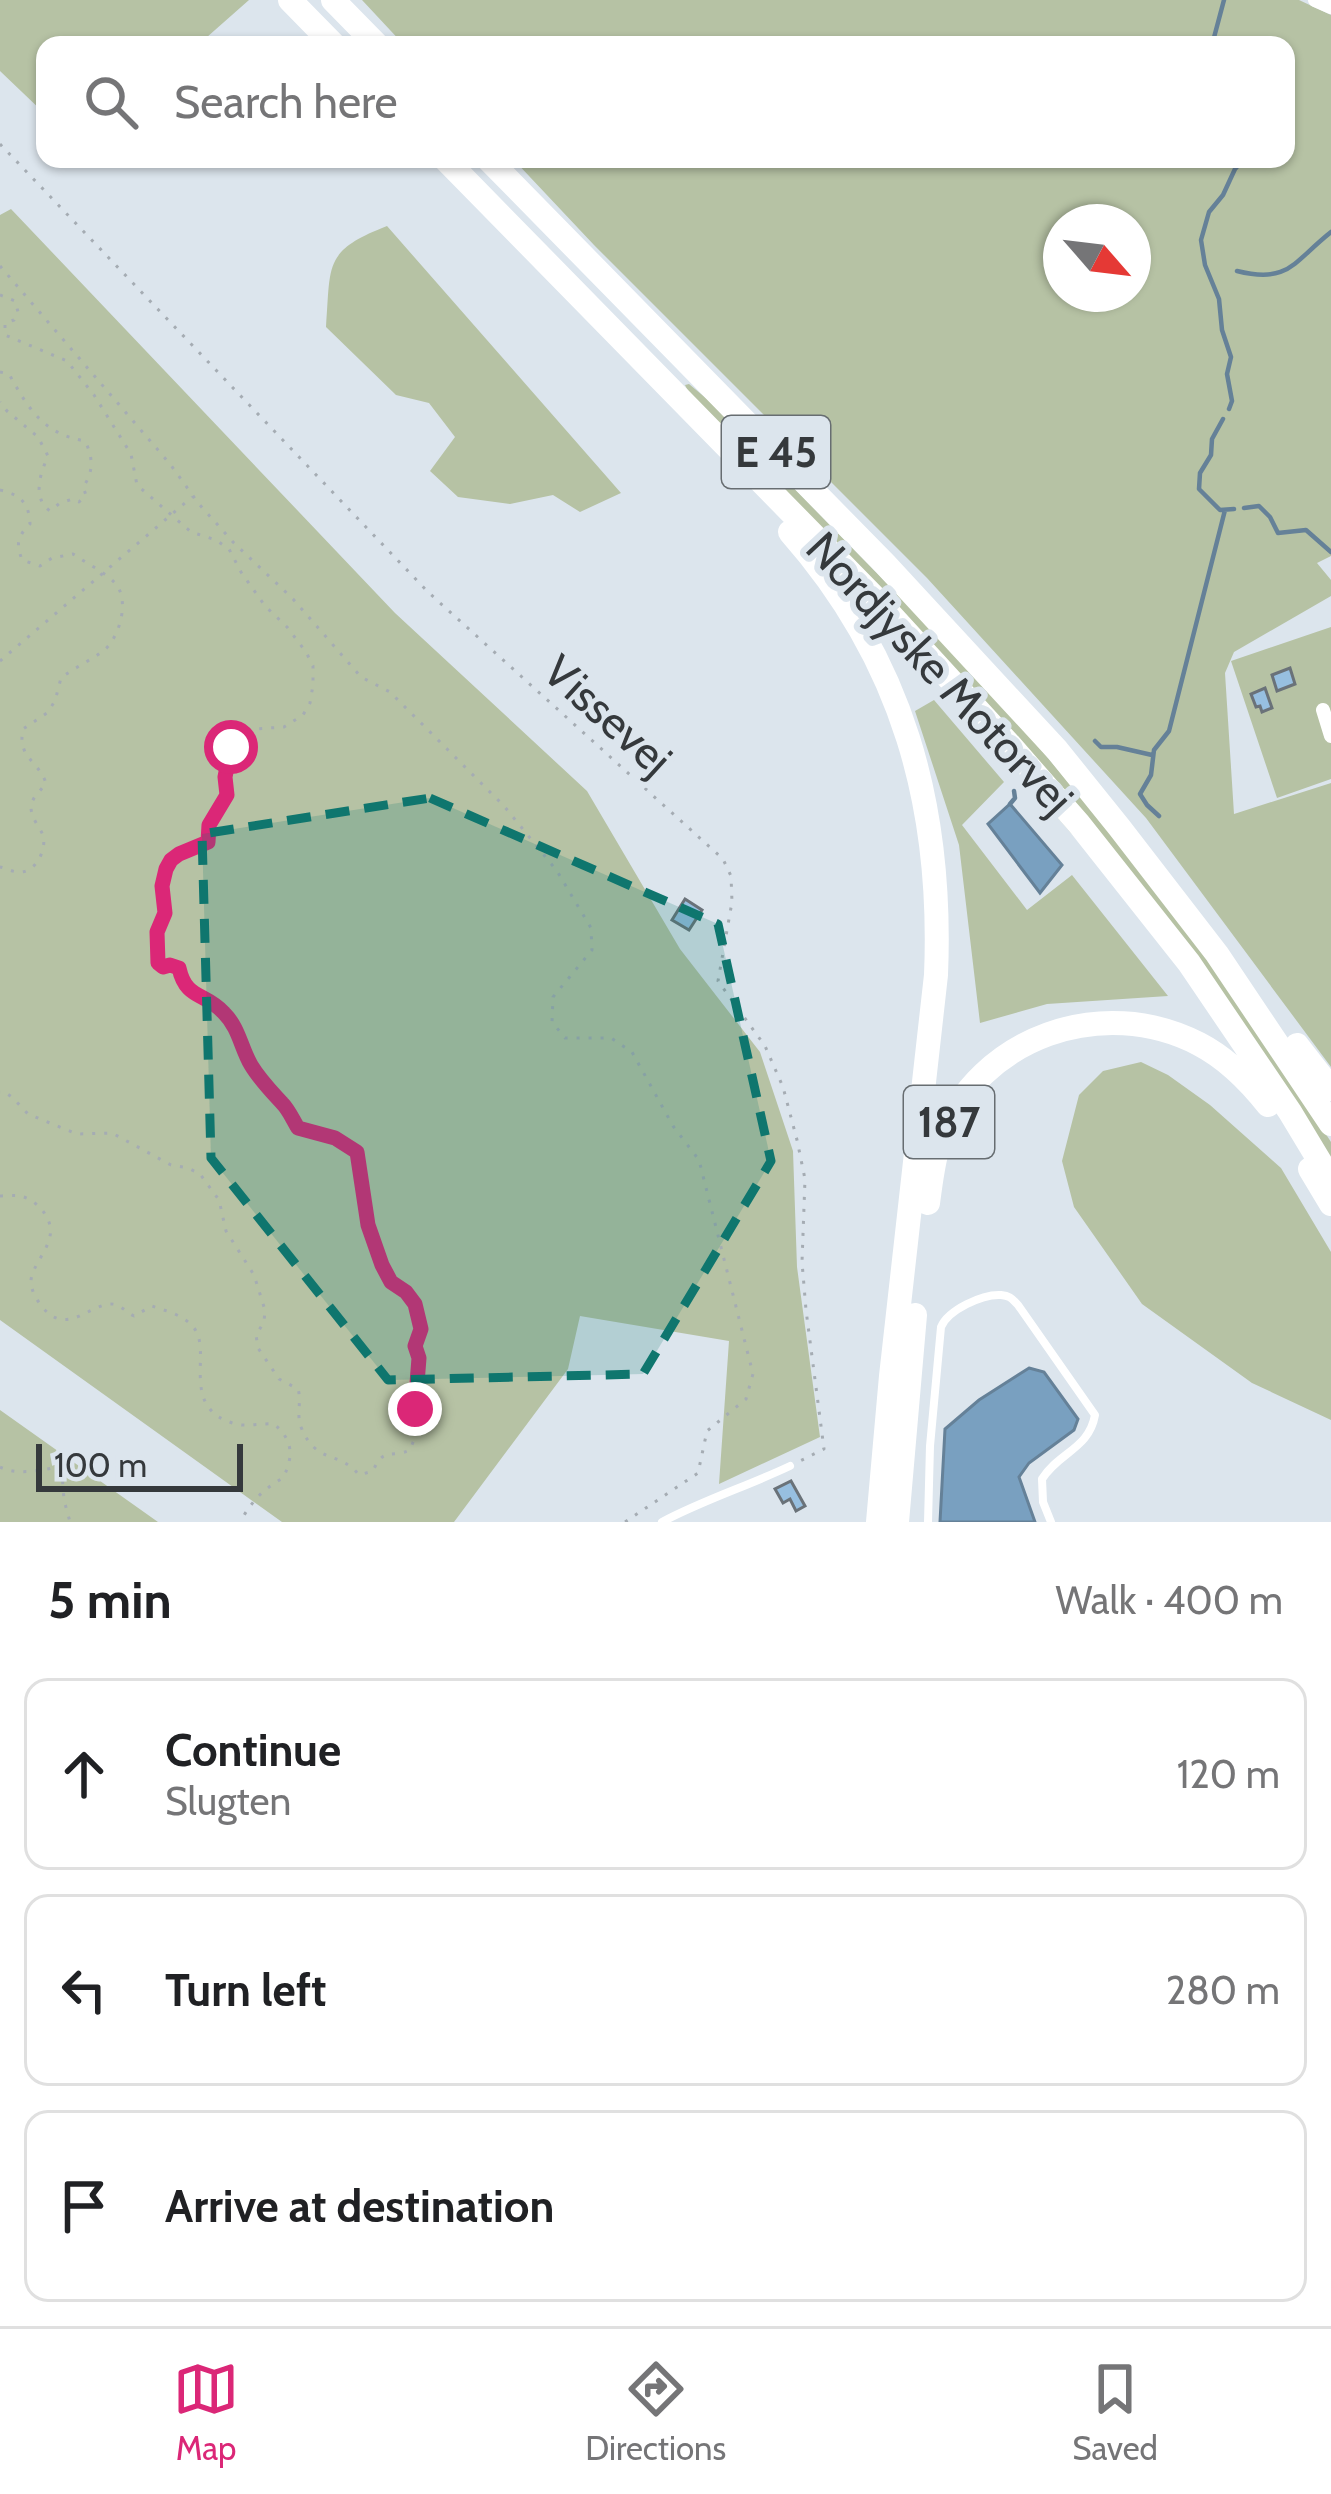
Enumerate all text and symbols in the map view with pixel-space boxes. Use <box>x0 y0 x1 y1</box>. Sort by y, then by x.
search box <box>36 36 1295 168</box>
icon: search <box>78 69 144 135</box>
text: Search here <box>174 75 398 129</box>
north arrow <box>1043 204 1151 312</box>
road number: E 45 <box>722 416 830 488</box>
street label: Nordjyske Motorvej <box>795 521 1085 825</box>
street label: Vissevej <box>533 644 683 786</box>
route start <box>204 720 258 774</box>
road number: 187 <box>904 1086 994 1158</box>
route end <box>388 1382 442 1436</box>
scale bar <box>36 1438 243 1491</box>
text: 100 m <box>54 1445 147 1485</box>
text: 5 min <box>48 1569 172 1631</box>
text: Walk · 400 m <box>1055 1576 1283 1624</box>
text: Continue <box>165 1723 341 1777</box>
icon: ahead <box>51 1741 117 1807</box>
text: 120 m <box>1177 1750 1280 1798</box>
text: Slugten <box>165 1777 291 1825</box>
icon: left <box>51 1957 117 2023</box>
text: Turn left <box>165 1963 327 2017</box>
text: 280 m <box>1166 1966 1280 2014</box>
icon: arrive <box>51 2173 117 2239</box>
text: Arrive at destination <box>165 2179 554 2233</box>
tab: Map <box>173 2356 239 2468</box>
tab: Directions <box>585 2356 726 2468</box>
tab: Saved <box>1072 2356 1158 2468</box>

